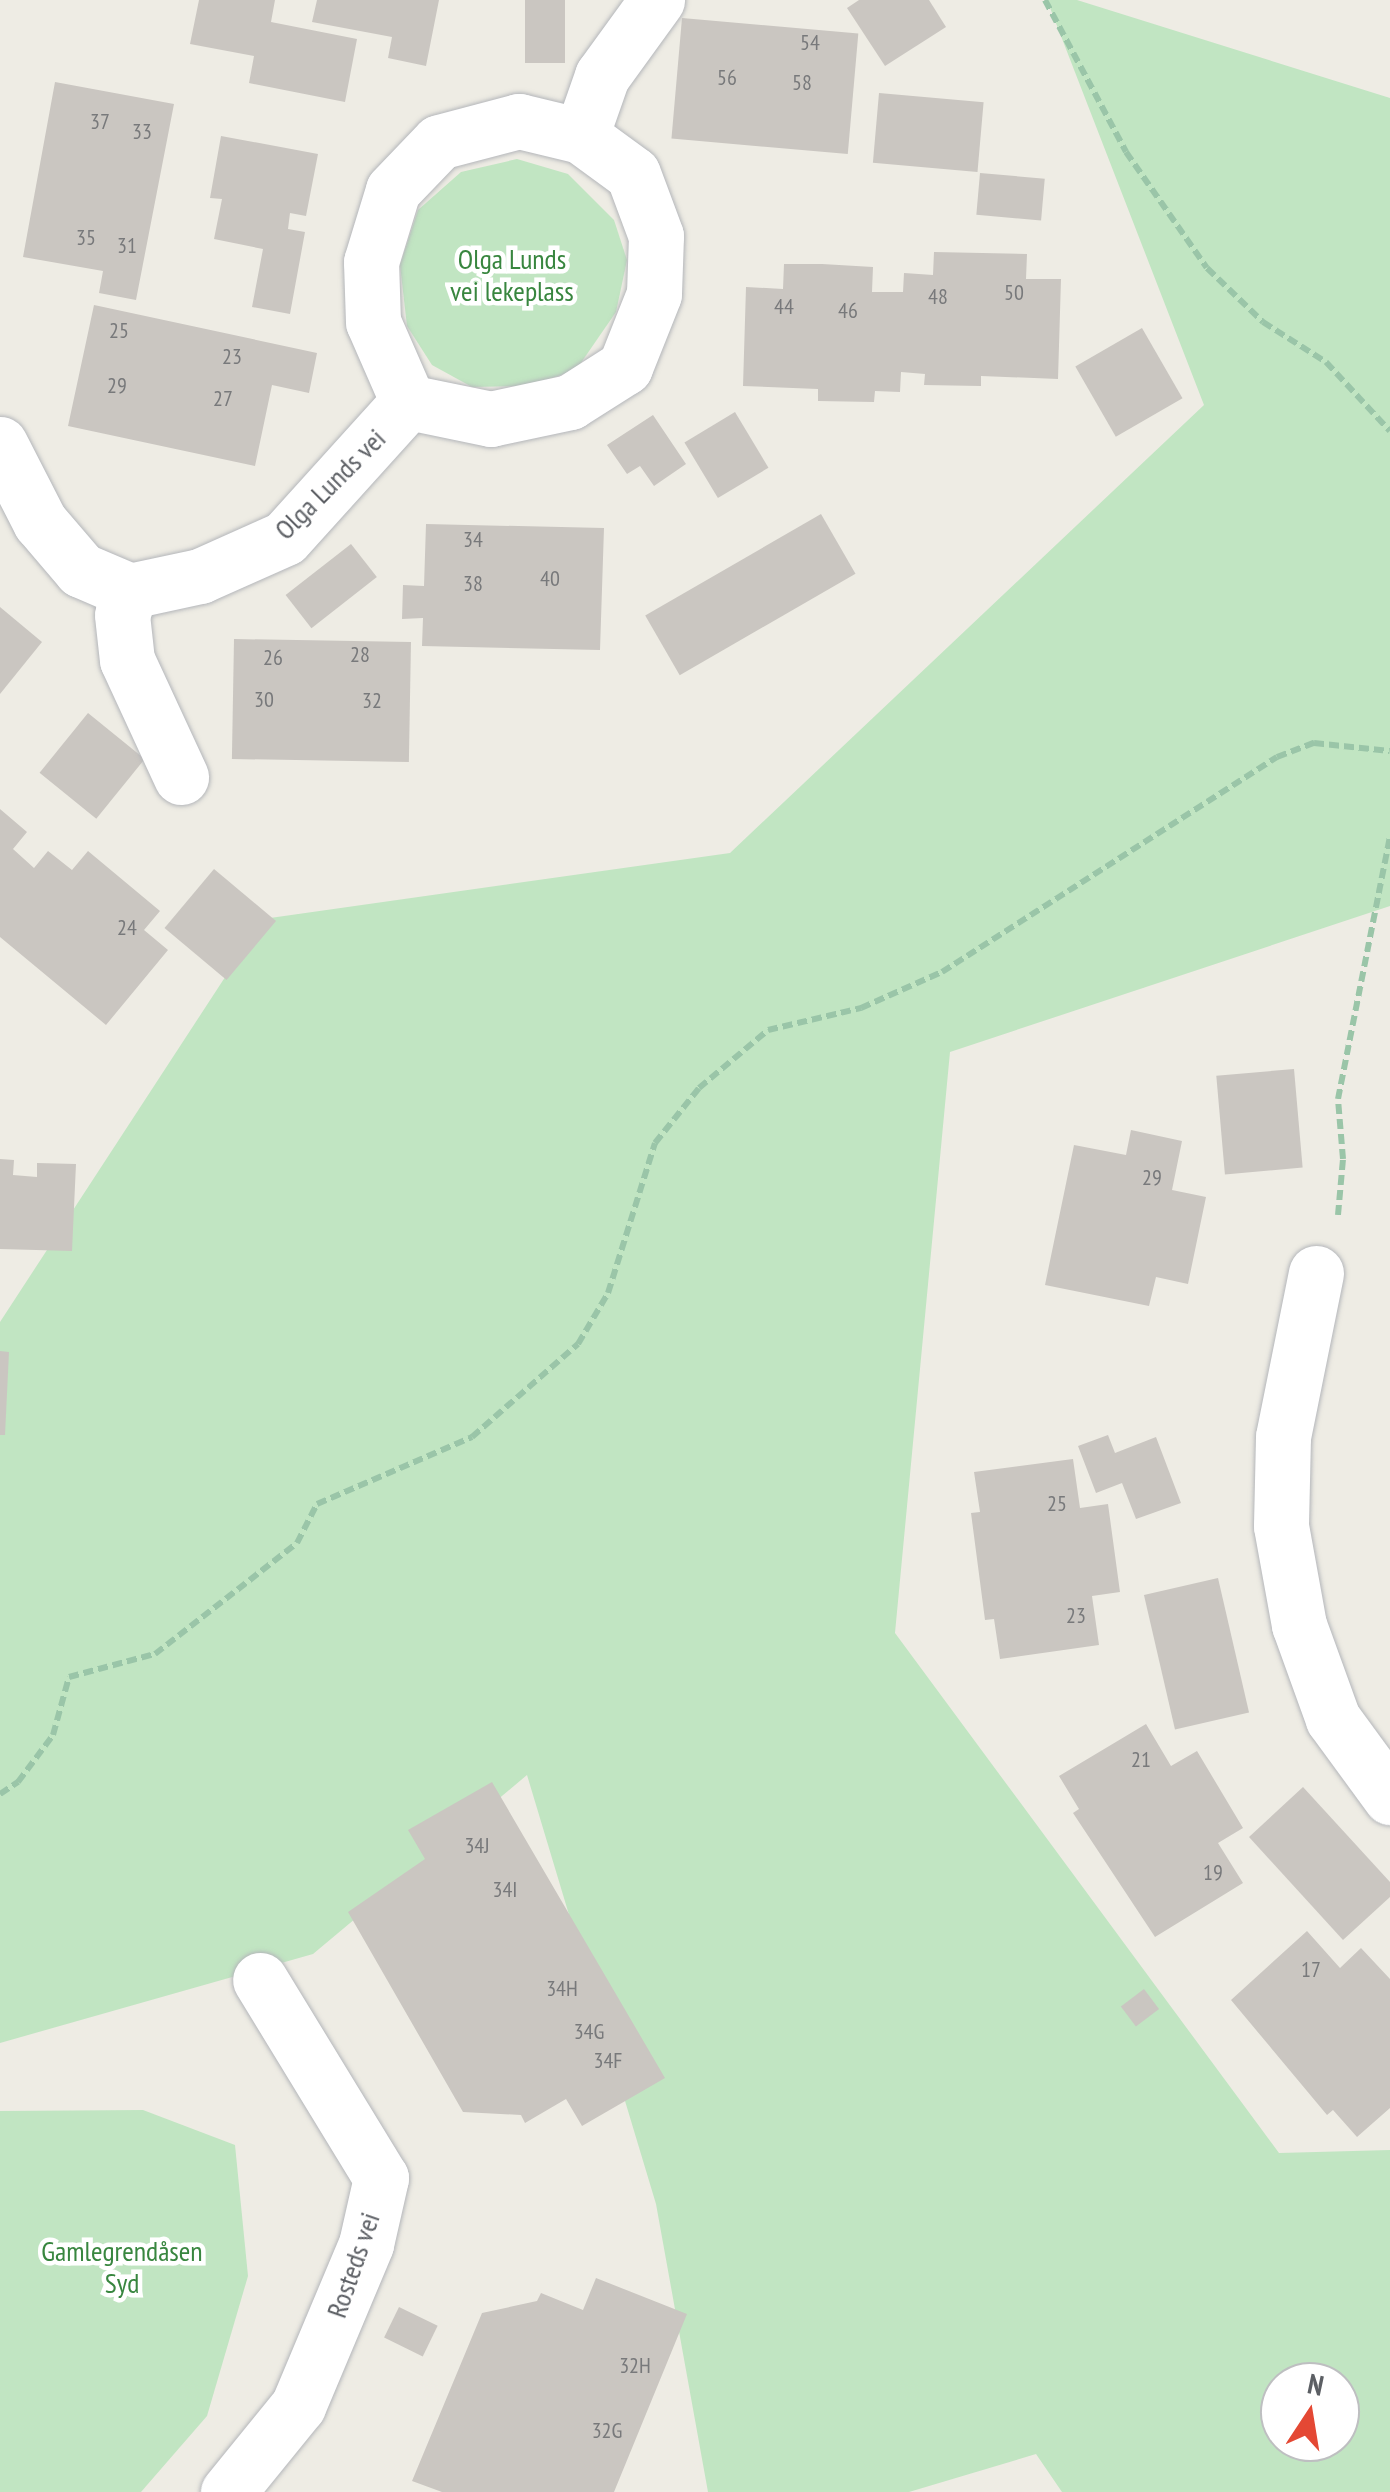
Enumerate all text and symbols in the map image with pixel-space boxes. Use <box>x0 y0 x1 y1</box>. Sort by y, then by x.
house number: 54 <box>800 30 820 56</box>
house number: 56 <box>717 65 737 91</box>
house number: 58 <box>792 70 812 96</box>
house number: 37 <box>90 109 110 135</box>
house number: 33 <box>132 119 152 145</box>
house number: 35 <box>76 225 96 251</box>
house number: 31 <box>117 233 137 259</box>
park label: Olga Lunds vei lekeplass <box>450 242 574 308</box>
house number: 50 <box>1004 280 1024 306</box>
house number: 48 <box>928 284 948 310</box>
house number: 44 <box>774 294 794 320</box>
house number: 46 <box>838 298 858 324</box>
house number: 25 <box>109 318 129 344</box>
house number: 23 <box>222 344 242 370</box>
house number: 29 <box>107 373 127 399</box>
house number: 27 <box>213 386 233 412</box>
street label: Olga Lunds vei <box>268 422 392 546</box>
house number: 34 <box>463 527 483 553</box>
house number: 40 <box>540 566 560 592</box>
house number: 38 <box>463 571 483 597</box>
house number: 28 <box>350 642 370 668</box>
house number: 26 <box>263 645 283 671</box>
house number: 30 <box>254 687 274 713</box>
house number: 32 <box>362 688 382 714</box>
house number: 24 <box>117 915 137 941</box>
house number: 29 <box>1142 1165 1162 1191</box>
house number: 25 <box>1047 1491 1067 1517</box>
house number: 23 <box>1066 1603 1086 1629</box>
house number: 21 <box>1131 1747 1151 1773</box>
house number: 34J <box>464 1833 490 1859</box>
house number: 19 <box>1203 1860 1223 1886</box>
house number: 34I <box>493 1877 517 1903</box>
house number: 17 <box>1301 1957 1321 1983</box>
house number: 34H <box>546 1976 578 2002</box>
house number: 34G <box>574 2019 604 2045</box>
house number: 34F <box>594 2048 622 2074</box>
street label: Rosteds vei <box>319 2208 387 2322</box>
park label: Gamlegrendåsen Syd <box>41 2234 203 2300</box>
house number: 32H <box>619 2353 651 2379</box>
north arrow <box>1260 2362 1360 2462</box>
text: N <box>1305 2364 1327 2404</box>
house number: 32G <box>592 2418 622 2444</box>

